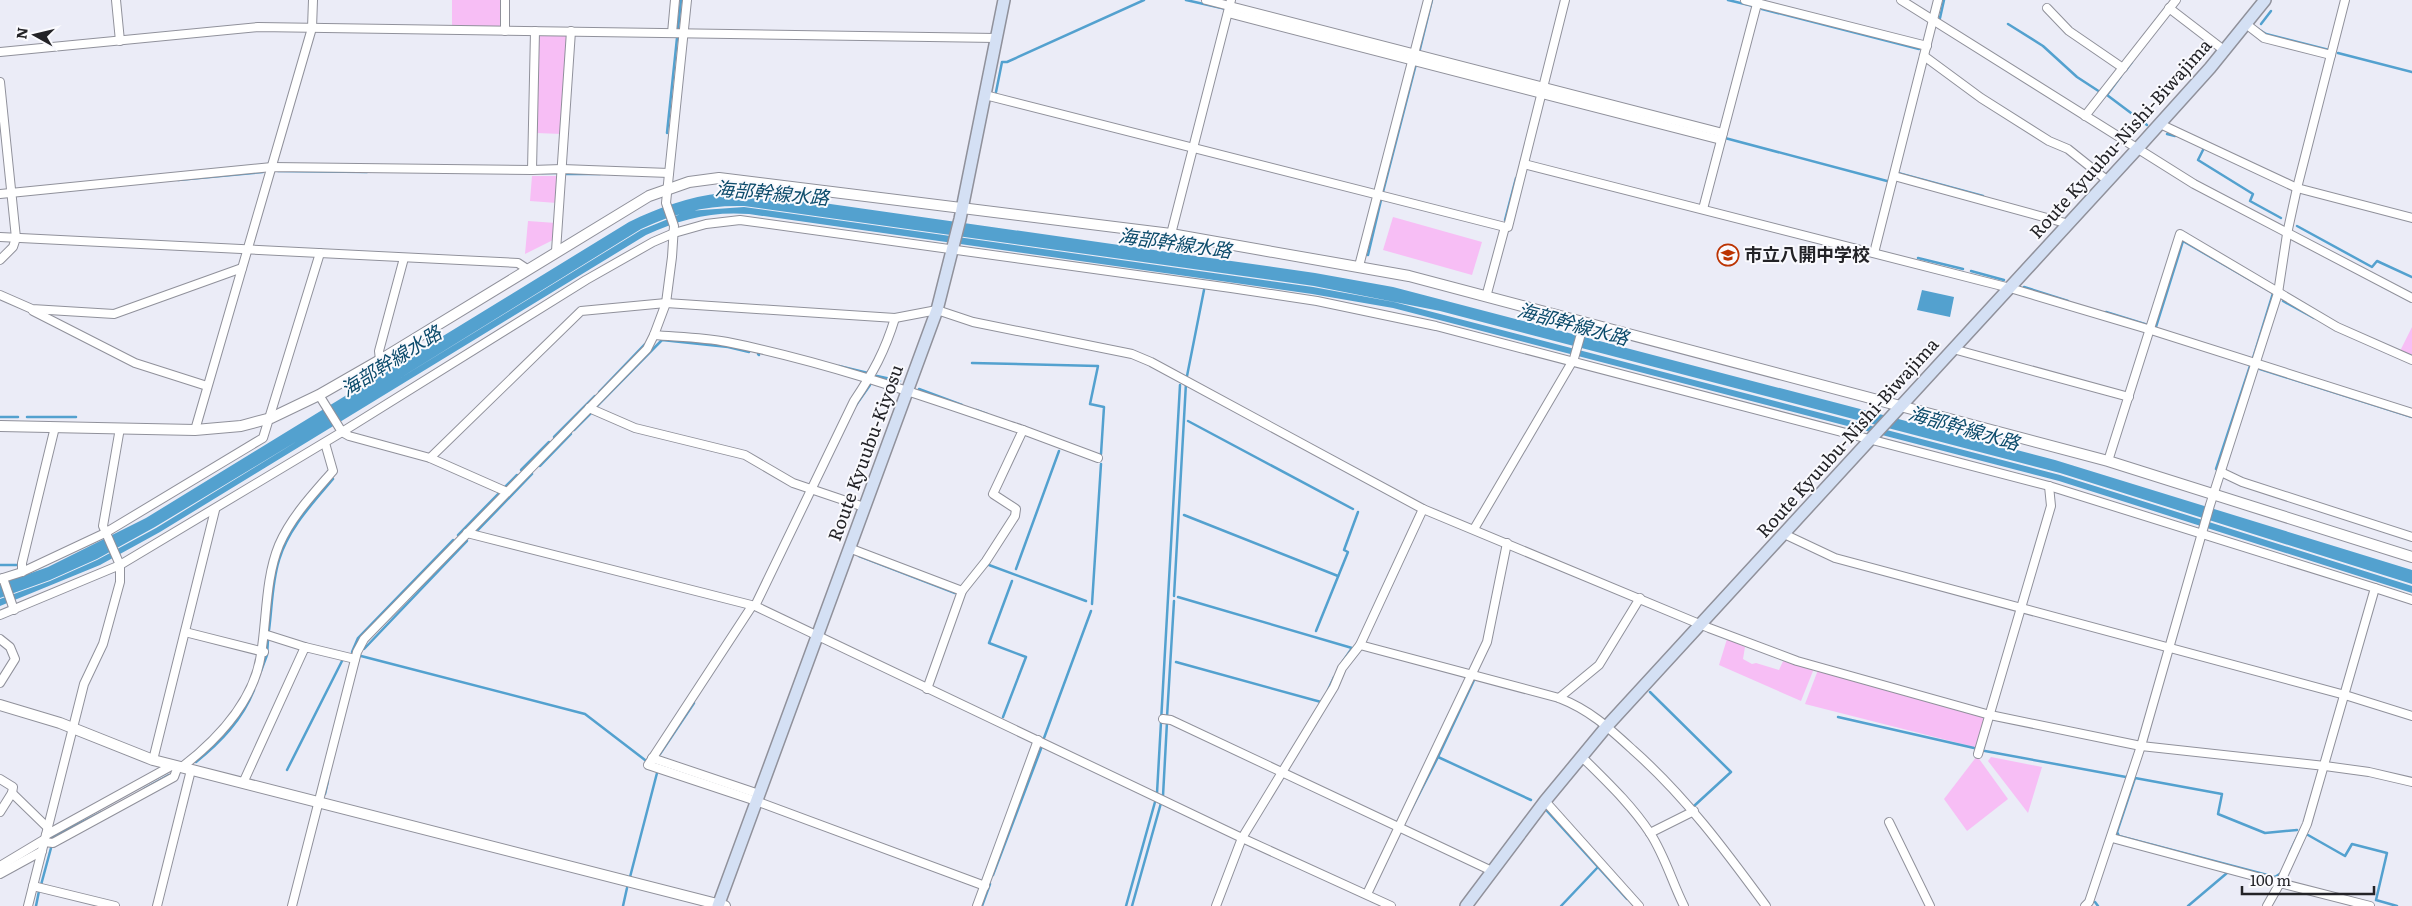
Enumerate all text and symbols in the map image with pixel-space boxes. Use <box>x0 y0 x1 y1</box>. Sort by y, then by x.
north arrow <box>10 10 60 60</box>
text: N <box>10 26 32 40</box>
street label: Route Kyuubu-Nishi-Biwajima <box>2022 32 2218 244</box>
water label: 海部幹線水路 <box>714 173 832 211</box>
water label: 海部幹線水路 <box>1117 220 1236 264</box>
place label: 市立八開中学校 <box>1744 240 1870 267</box>
school or university icon: 市立八開中学校 <box>1716 243 1740 267</box>
water label: 海部幹線水路 <box>1515 295 1634 352</box>
water label: 海部幹線水路 <box>335 317 448 402</box>
street label: Route Kyuubu-Nishi-Biwajima <box>1749 331 1945 543</box>
street label: Route Kyuubu-Kiyosu <box>820 360 909 545</box>
water label: 海部幹線水路 <box>1906 398 2025 457</box>
scale bar <box>2242 864 2374 896</box>
text: 100 m <box>2250 868 2291 891</box>

